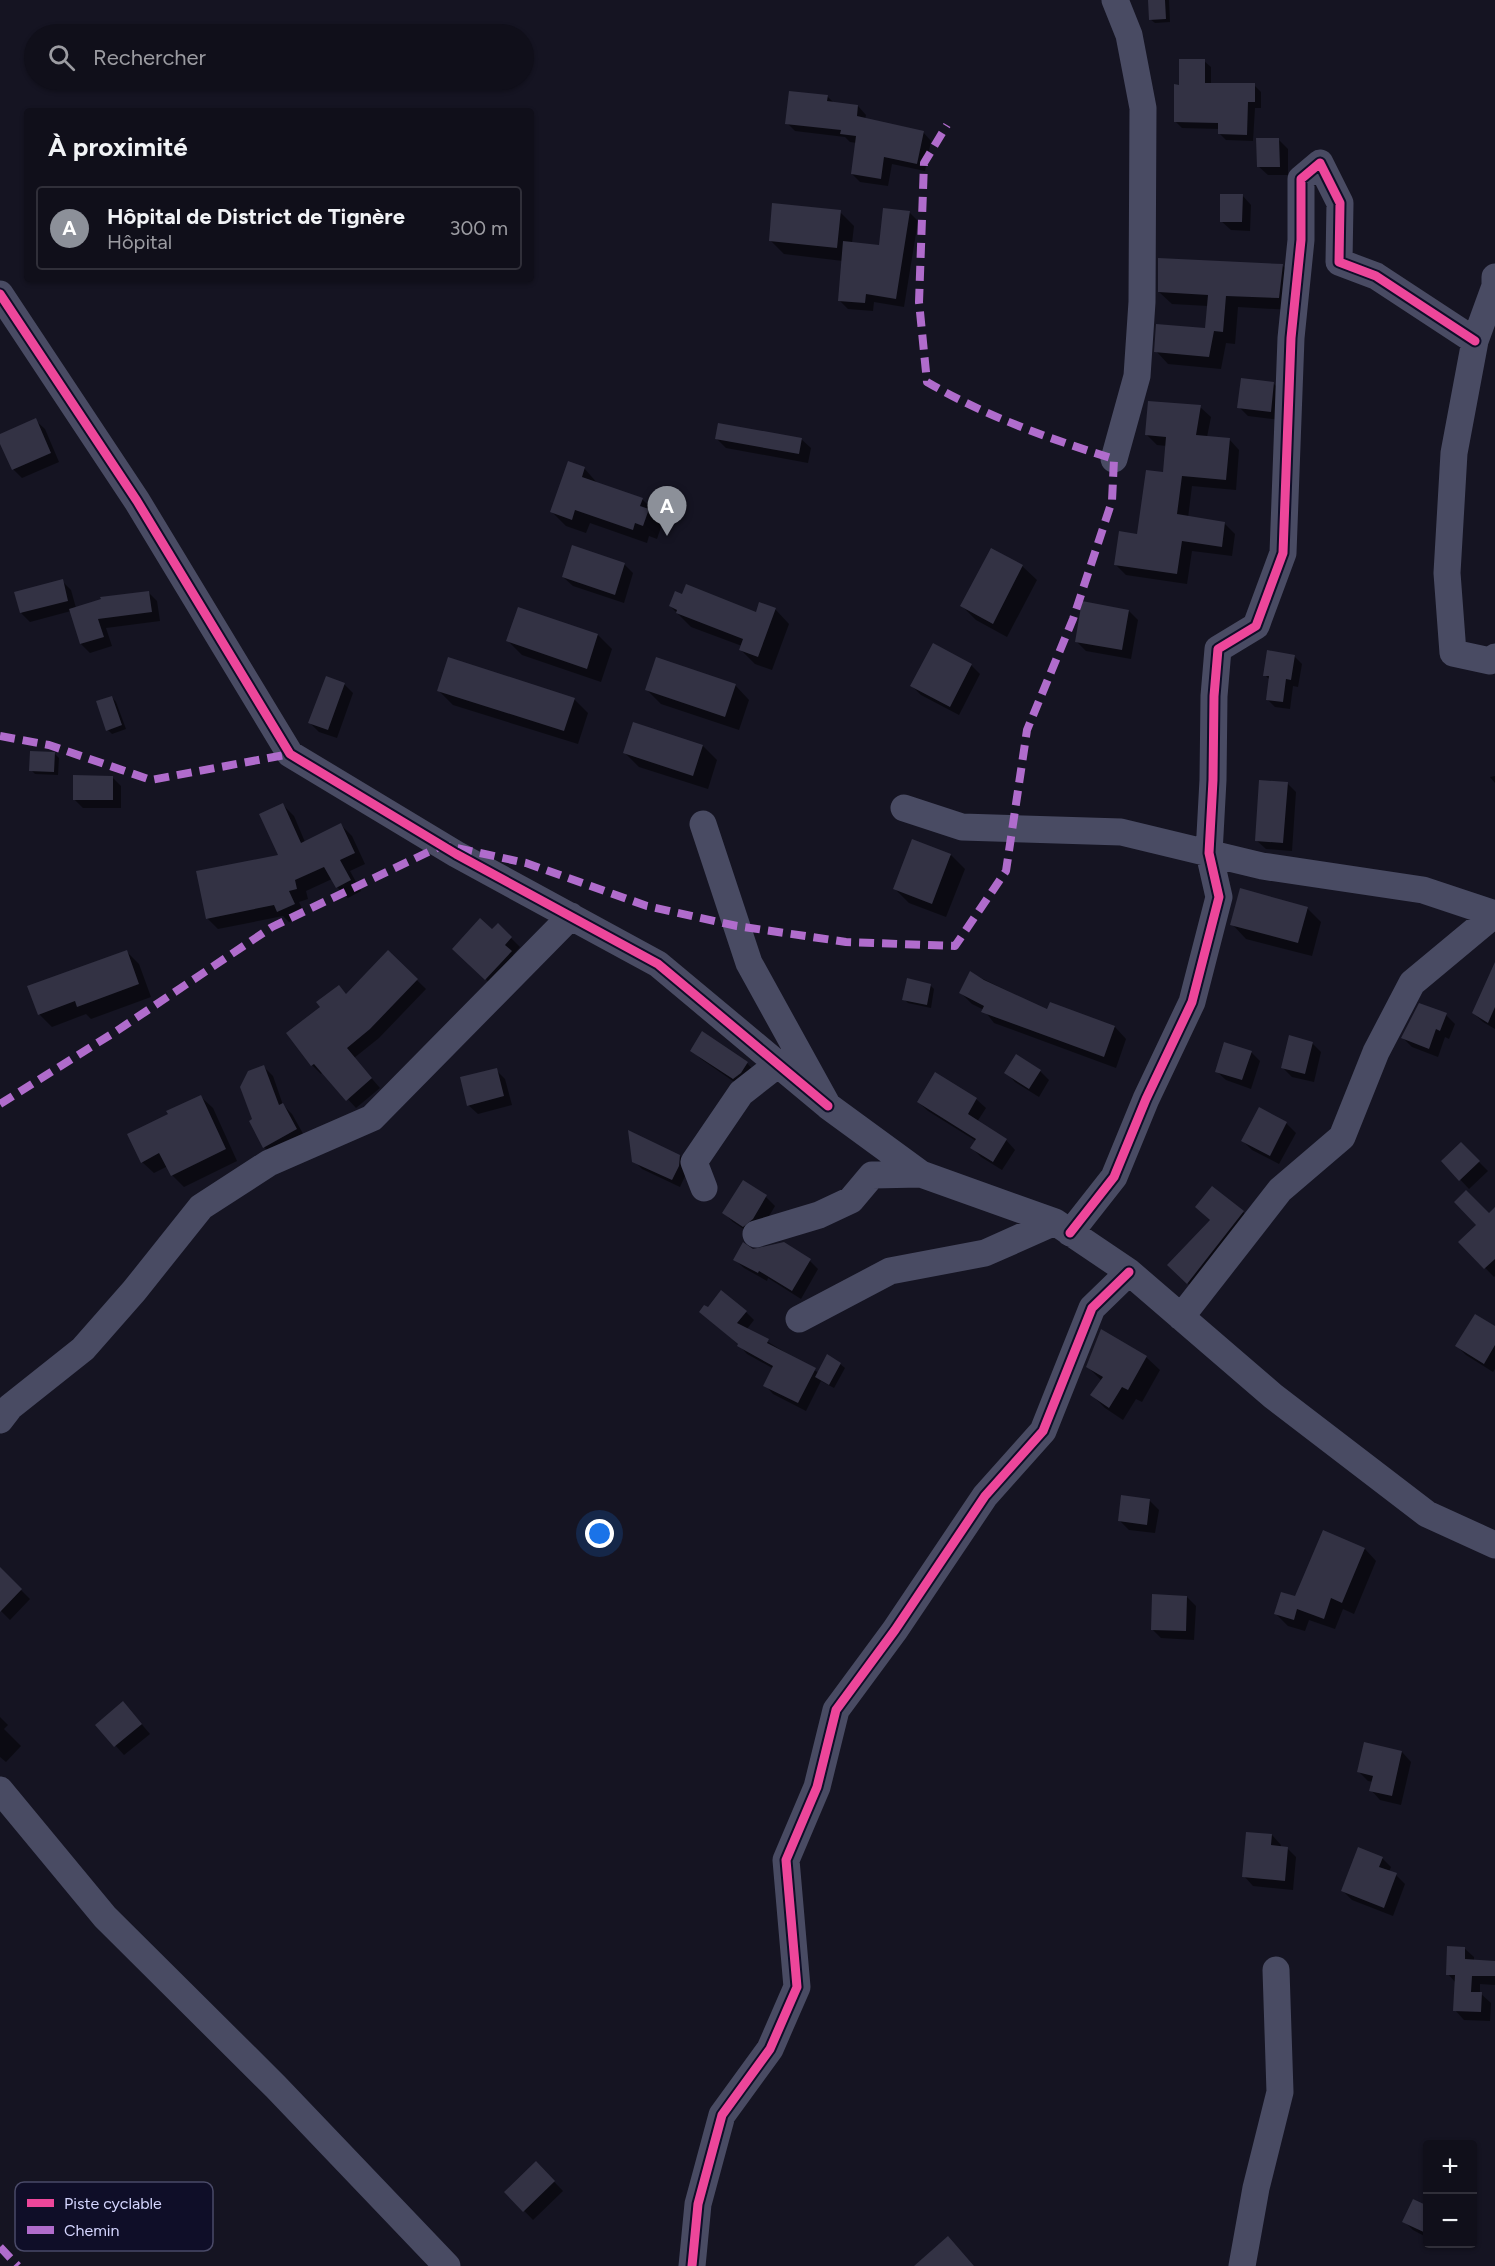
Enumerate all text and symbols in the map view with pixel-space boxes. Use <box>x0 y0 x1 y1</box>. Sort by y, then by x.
search box <box>24 24 534 90</box>
icon: search <box>45 41 78 74</box>
text: Rechercher <box>93 44 206 71</box>
text: À proximité <box>48 131 188 163</box>
text: Hôpital de District de Tignère <box>107 203 405 230</box>
text: A <box>62 216 77 240</box>
text: 300 m <box>450 216 508 240</box>
text: Hôpital <box>107 230 172 254</box>
pin: A <box>648 486 686 536</box>
your location <box>585 1519 614 1548</box>
map controls <box>1423 2140 1477 2248</box>
button: + <box>1423 2140 1477 2194</box>
legend <box>15 2182 213 2251</box>
text: Piste cyclable <box>64 2194 162 2213</box>
button: − <box>1423 2194 1477 2248</box>
text: Chemin <box>64 2221 120 2240</box>

